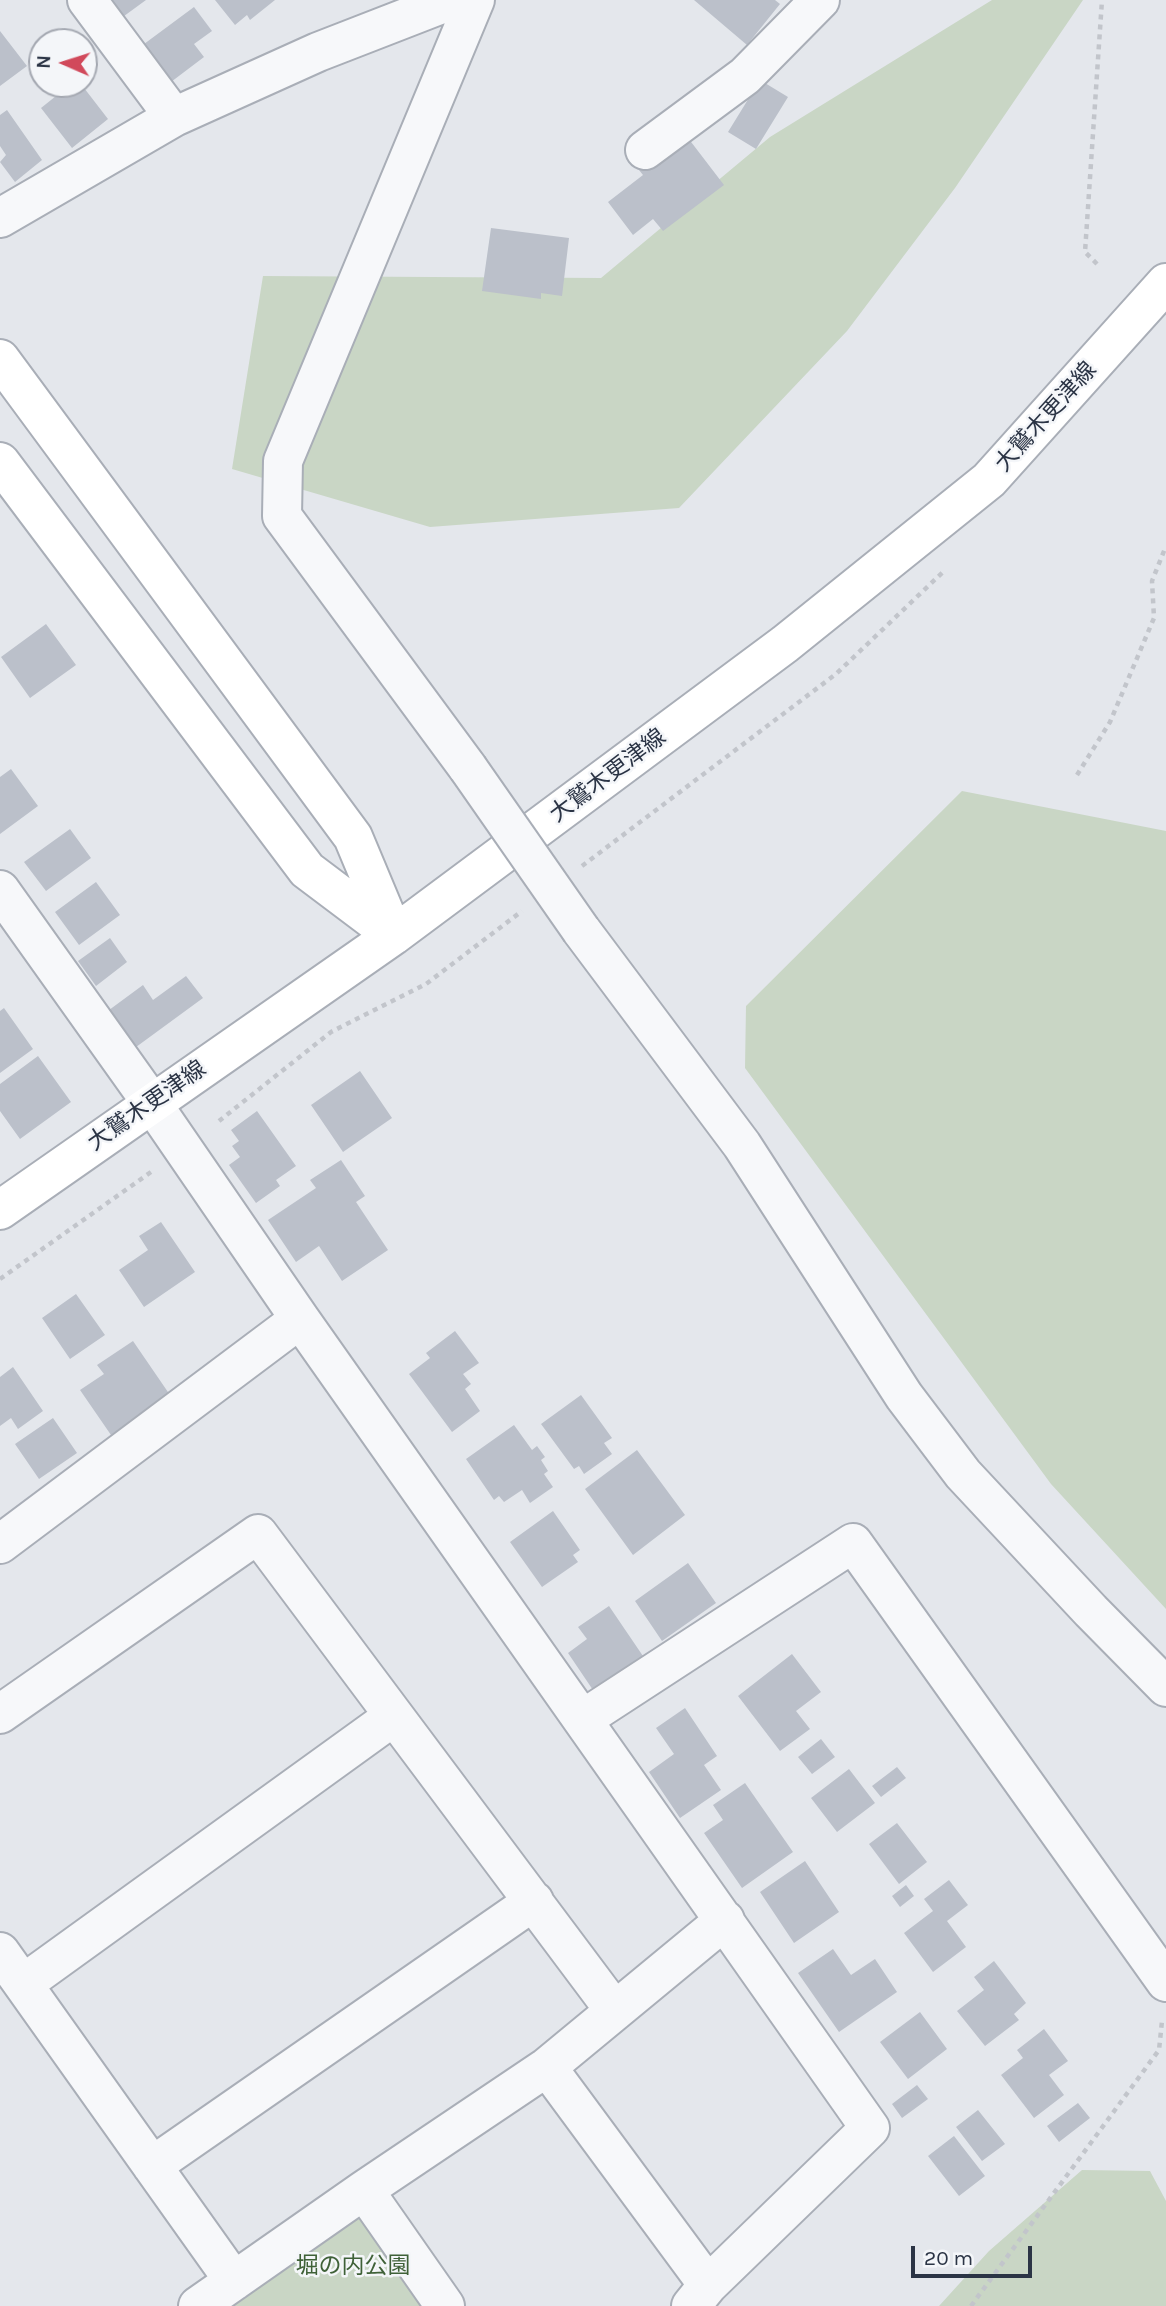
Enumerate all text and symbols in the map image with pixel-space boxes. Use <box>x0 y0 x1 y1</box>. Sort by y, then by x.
north arrow <box>28 28 98 98</box>
text: N <box>33 55 55 69</box>
street label: 大鷲木更津線 <box>990 356 1102 478</box>
street label: 大鷲木更津線 <box>545 723 671 829</box>
street label: 大鷲木更津線 <box>83 1055 211 1157</box>
scale bar <box>914 2232 1035 2276</box>
text: 20 m <box>924 2246 973 2270</box>
park label: 堀の内公園 <box>296 2252 410 2280</box>

